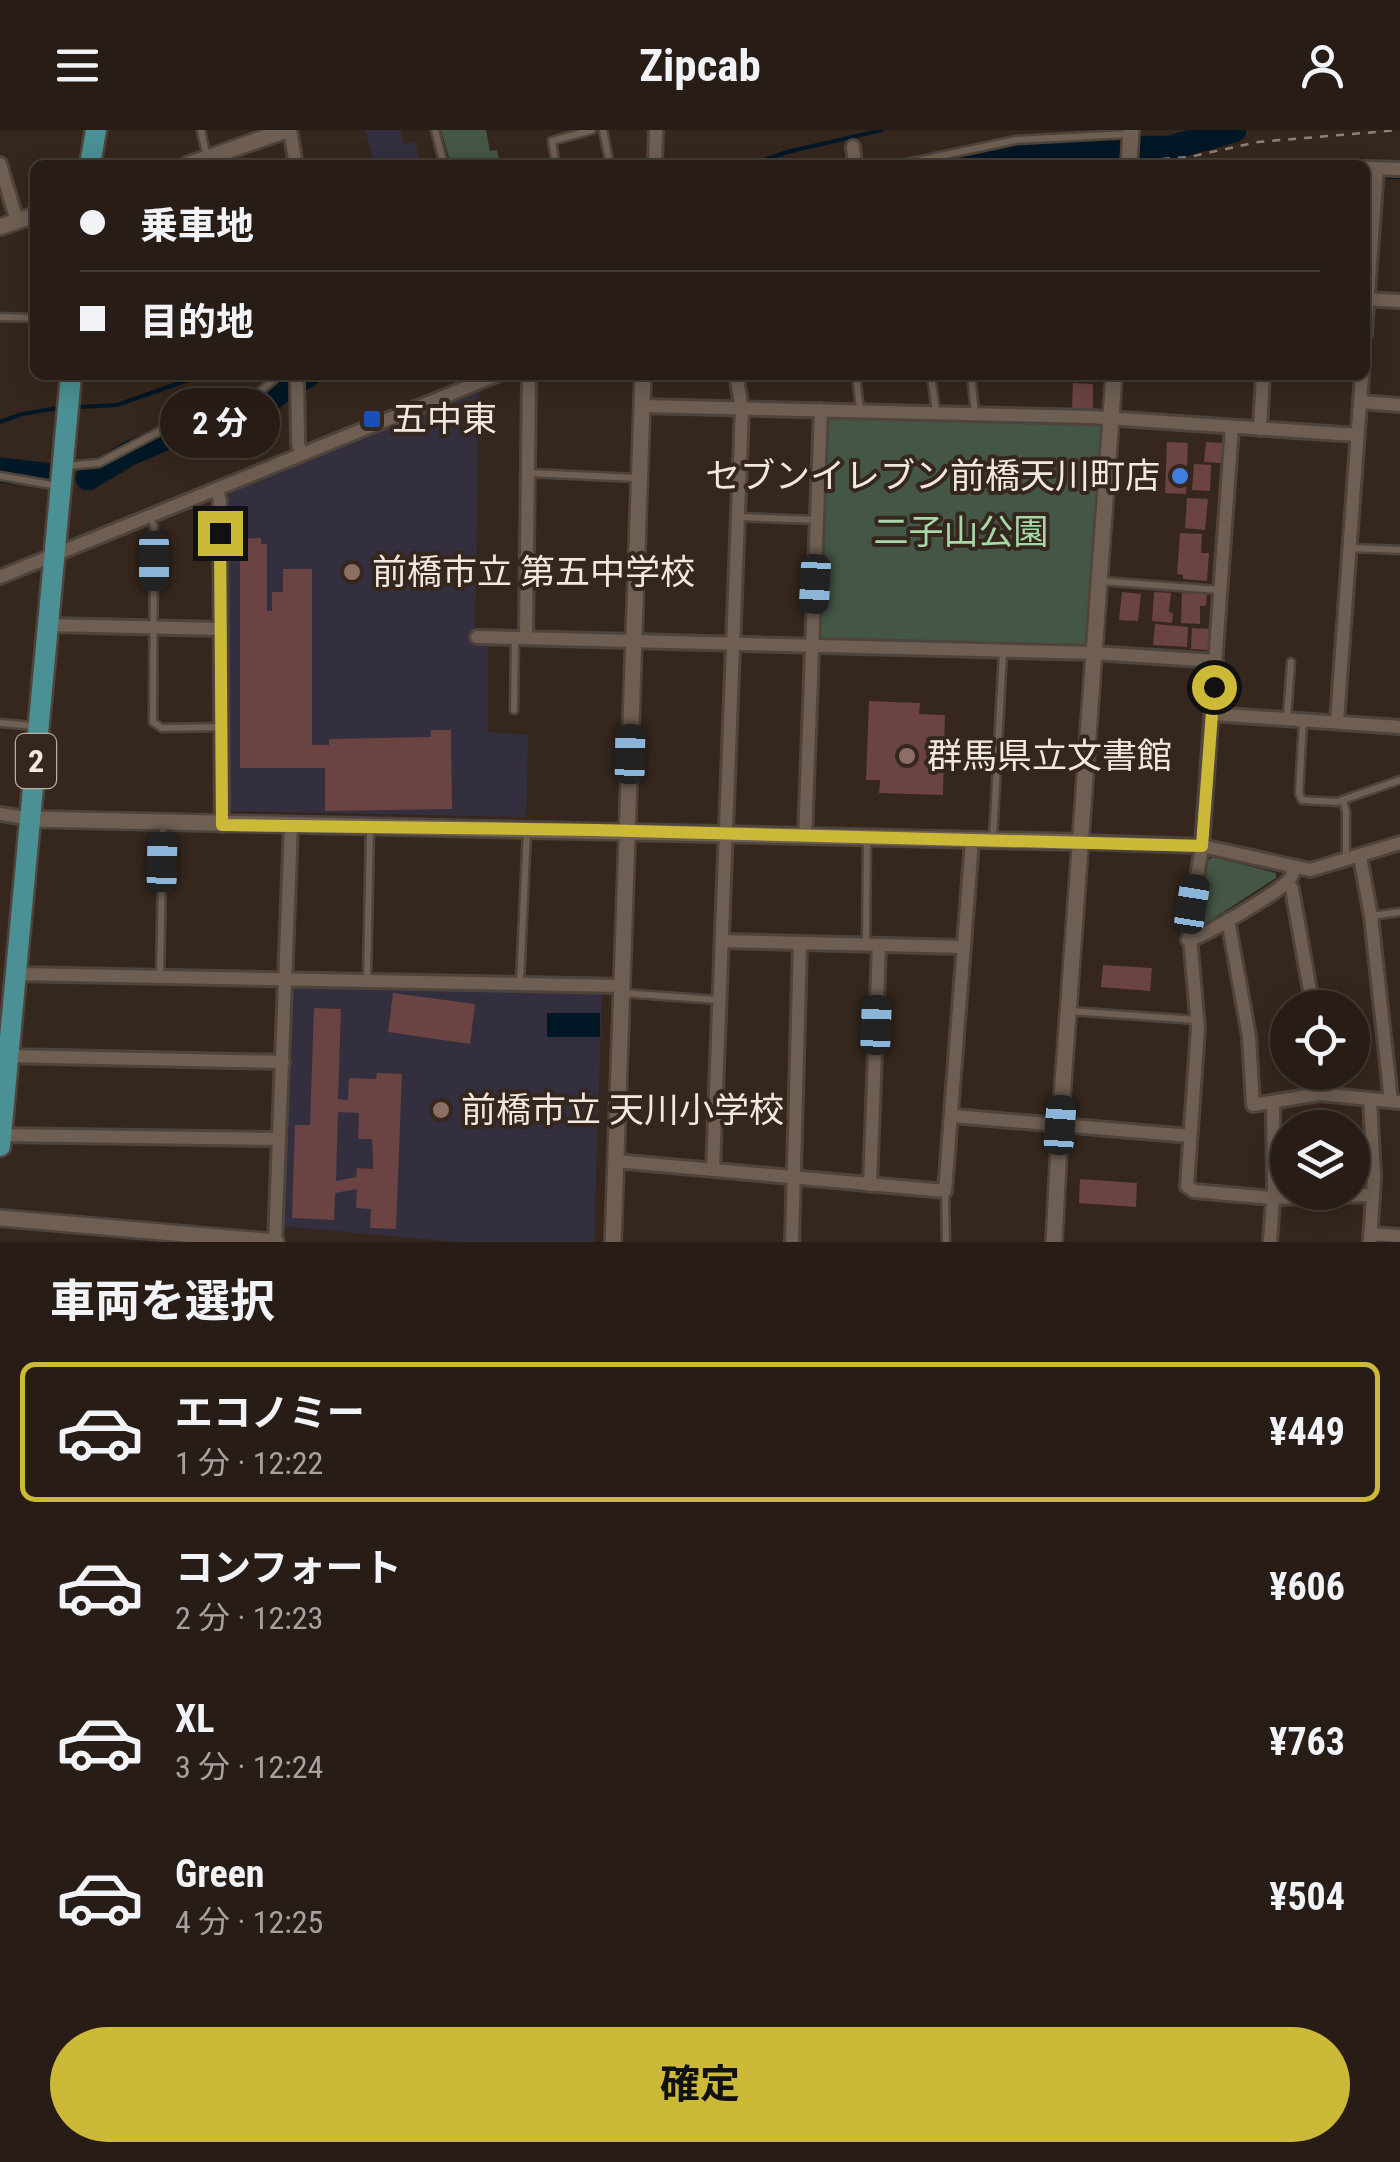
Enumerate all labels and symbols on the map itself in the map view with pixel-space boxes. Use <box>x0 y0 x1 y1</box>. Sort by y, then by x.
callout: 2 分 <box>160 388 280 458</box>
place label: 五中東 <box>392 399 497 440</box>
marker: 五中東 <box>361 408 383 430</box>
place label: セブンイレブン前橋天川町店 <box>705 456 1160 497</box>
marker: セブンイレブン前橋天川町店 <box>1169 465 1191 487</box>
route end <box>198 511 243 556</box>
park label: 二子山公園 <box>873 512 1049 553</box>
car <box>139 531 169 591</box>
place label: 前橋市立 第五中学校 <box>372 552 695 593</box>
car <box>798 553 832 615</box>
marker: 前橋市立 第五中学校 <box>341 561 363 583</box>
route start <box>1192 665 1237 710</box>
car <box>614 724 646 784</box>
road number: 2 <box>16 734 56 788</box>
place label: 群馬県立文書館 <box>927 736 1172 777</box>
marker: 群馬県立文書館 <box>896 745 918 767</box>
car <box>146 832 178 892</box>
car <box>1172 872 1212 936</box>
car <box>860 994 892 1056</box>
place label: 前橋市立 天川小学校 <box>461 1090 784 1131</box>
car <box>1043 1094 1077 1156</box>
marker: 前橋市立 天川小学校 <box>430 1099 452 1121</box>

